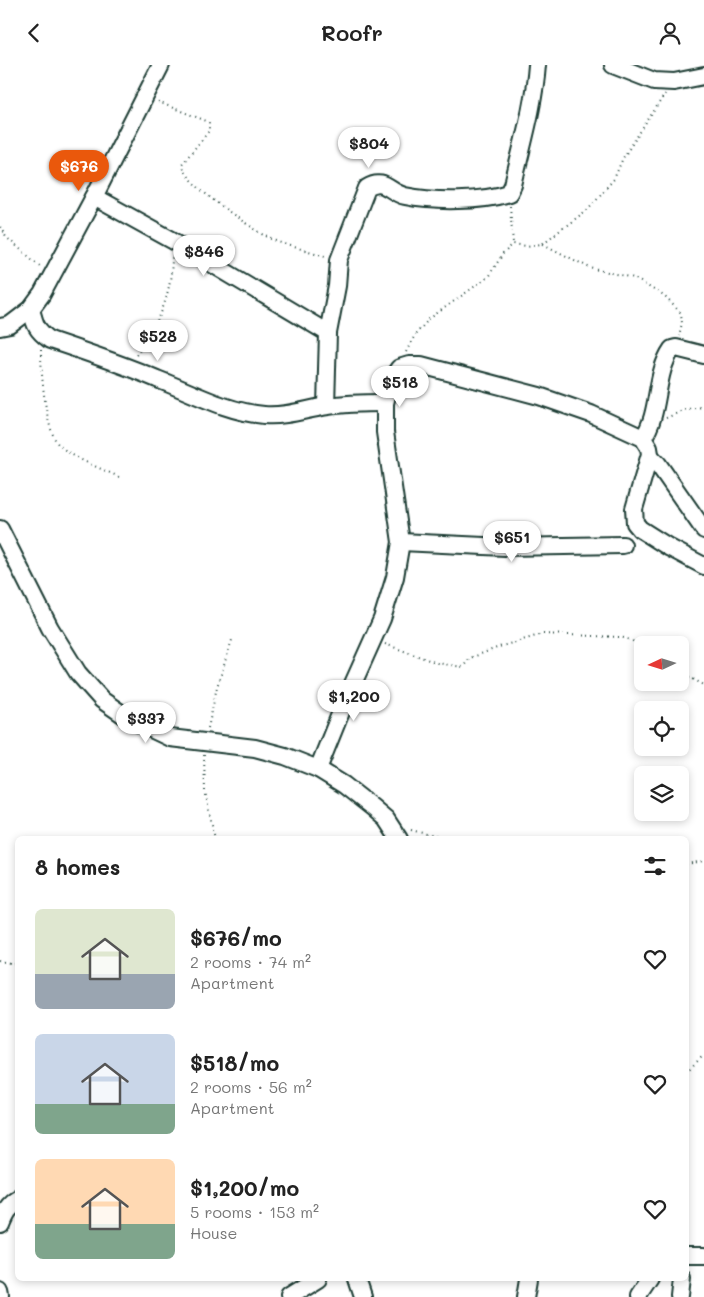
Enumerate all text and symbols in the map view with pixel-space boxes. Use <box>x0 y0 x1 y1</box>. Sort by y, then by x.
text: Roofr <box>321 18 383 47</box>
icon: back <box>20 19 48 47</box>
icon: person <box>656 19 684 47</box>
pin: $804 <box>339 127 399 169</box>
text: $804 <box>349 132 389 153</box>
pin: $676 <box>49 149 109 192</box>
text: $676 <box>60 155 98 176</box>
pin: $846 <box>174 235 234 277</box>
text: $846 <box>184 240 224 261</box>
pin: $528 <box>128 319 188 362</box>
text: $528 <box>139 325 177 346</box>
pin: $518 <box>370 365 430 408</box>
text: $518 <box>382 371 418 392</box>
pin: $651 <box>482 521 542 563</box>
text: $651 <box>494 526 530 547</box>
north arrow <box>634 636 689 691</box>
map controls <box>634 636 689 821</box>
pin: $1,200 <box>313 679 395 722</box>
text: $1,200 <box>328 685 380 706</box>
pin: $337 <box>116 701 176 744</box>
button: locate <box>634 701 689 756</box>
text: $337 <box>127 707 165 728</box>
button: layers <box>634 766 689 821</box>
icon: filters <box>641 852 669 880</box>
text: 8 homes <box>35 853 120 880</box>
text: $676/mo <box>190 924 282 951</box>
icon: home <box>75 929 135 989</box>
icon: heart <box>641 945 669 973</box>
text: 2 rooms · 74 m² <box>190 951 311 972</box>
text: Apartment <box>190 972 275 993</box>
text: $518/mo <box>190 1049 279 1076</box>
icon: home <box>75 1054 135 1114</box>
icon: heart <box>641 1070 669 1098</box>
text: 2 rooms · 56 m² <box>190 1076 312 1097</box>
text: Apartment <box>190 1097 275 1118</box>
text: $1,200/mo <box>190 1174 299 1201</box>
icon: home <box>75 1179 135 1239</box>
icon: heart <box>641 1195 669 1223</box>
text: 5 rooms · 153 m² <box>190 1201 319 1222</box>
text: House <box>190 1222 237 1243</box>

